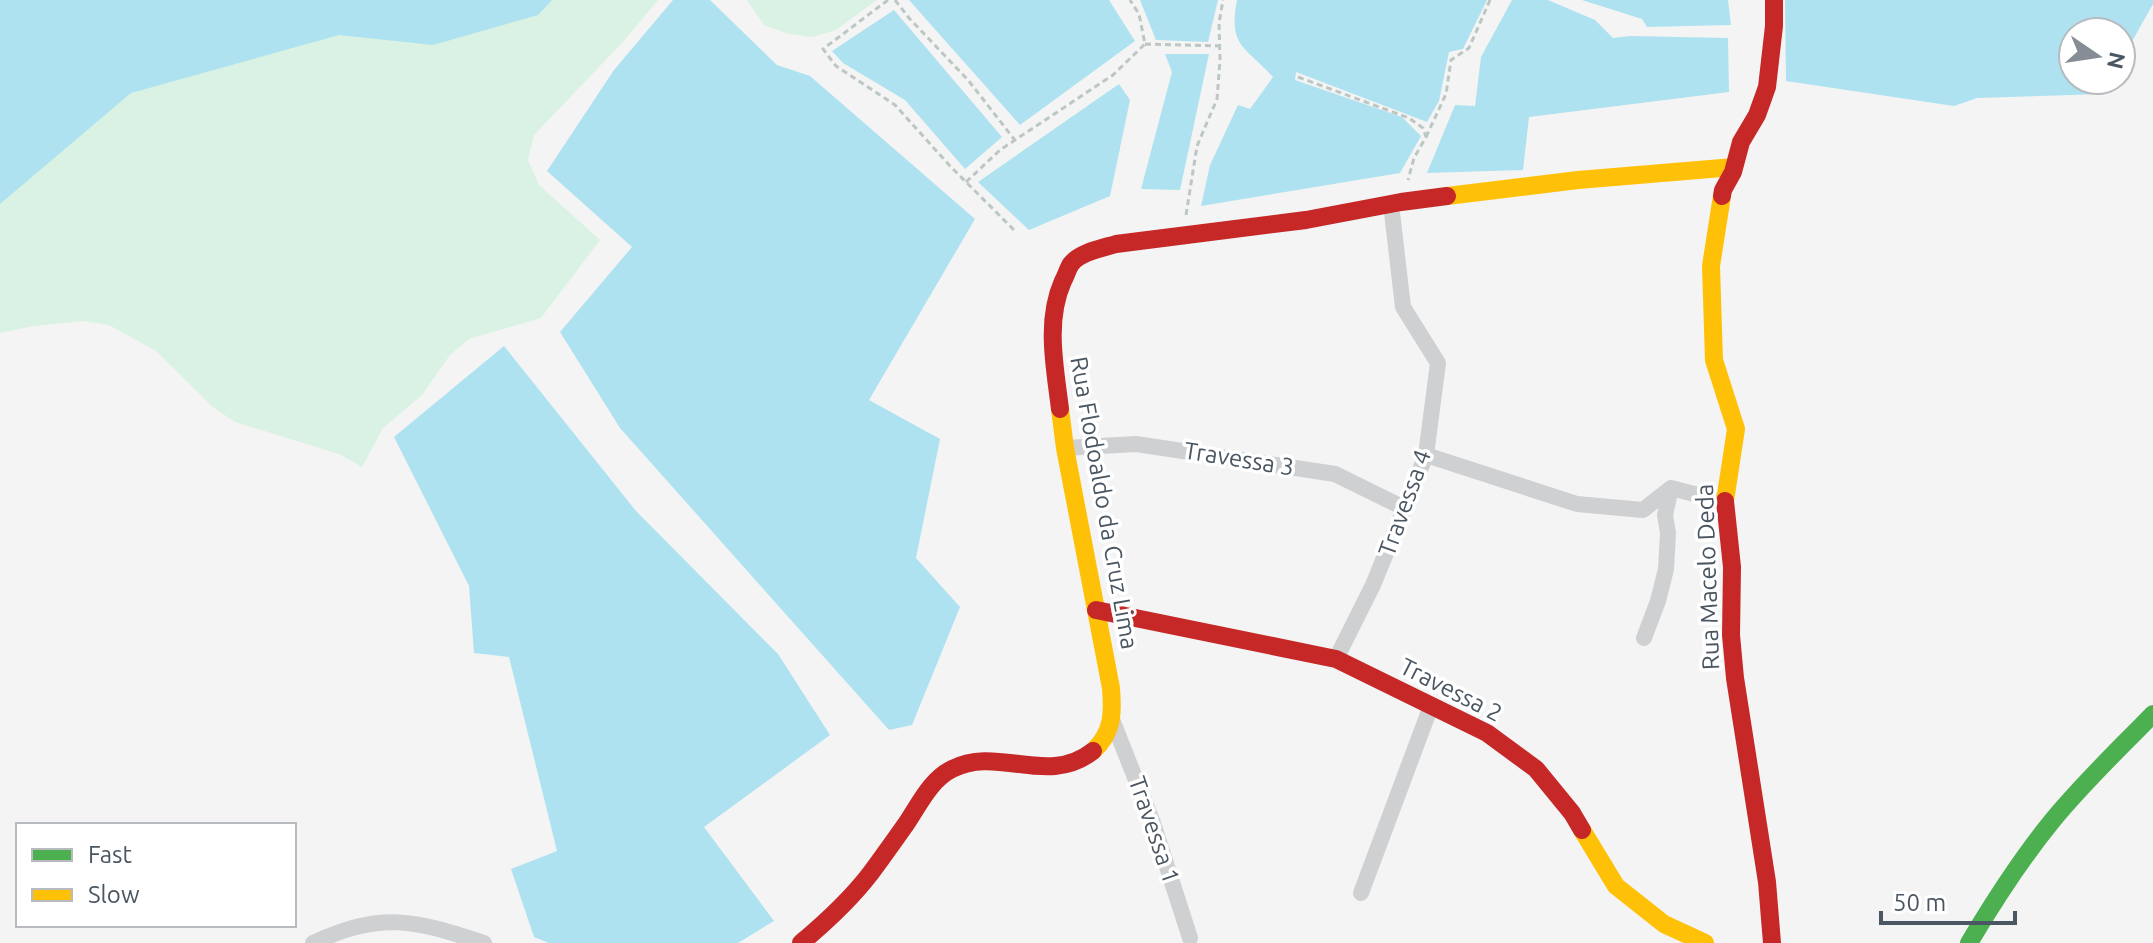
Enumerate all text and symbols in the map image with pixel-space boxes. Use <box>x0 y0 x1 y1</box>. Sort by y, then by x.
north arrow <box>2057 16 2137 96</box>
text: N <box>2103 50 2131 71</box>
street label: Rua Flodoaldo da Cruz Lima <box>1065 354 1144 651</box>
street label: Travessa 3 <box>1182 436 1296 481</box>
street label: Travessa 4 <box>1373 446 1436 560</box>
street label: Rua Macelo Deda <box>1691 483 1724 671</box>
street label: Travessa 2 <box>1396 652 1507 727</box>
street label: Travessa 1 <box>1124 773 1185 887</box>
legend <box>16 823 296 927</box>
text: Fast <box>88 841 132 868</box>
scale bar <box>1881 875 2015 925</box>
text: Slow <box>88 881 140 908</box>
text: 50 m <box>1893 889 1946 916</box>

